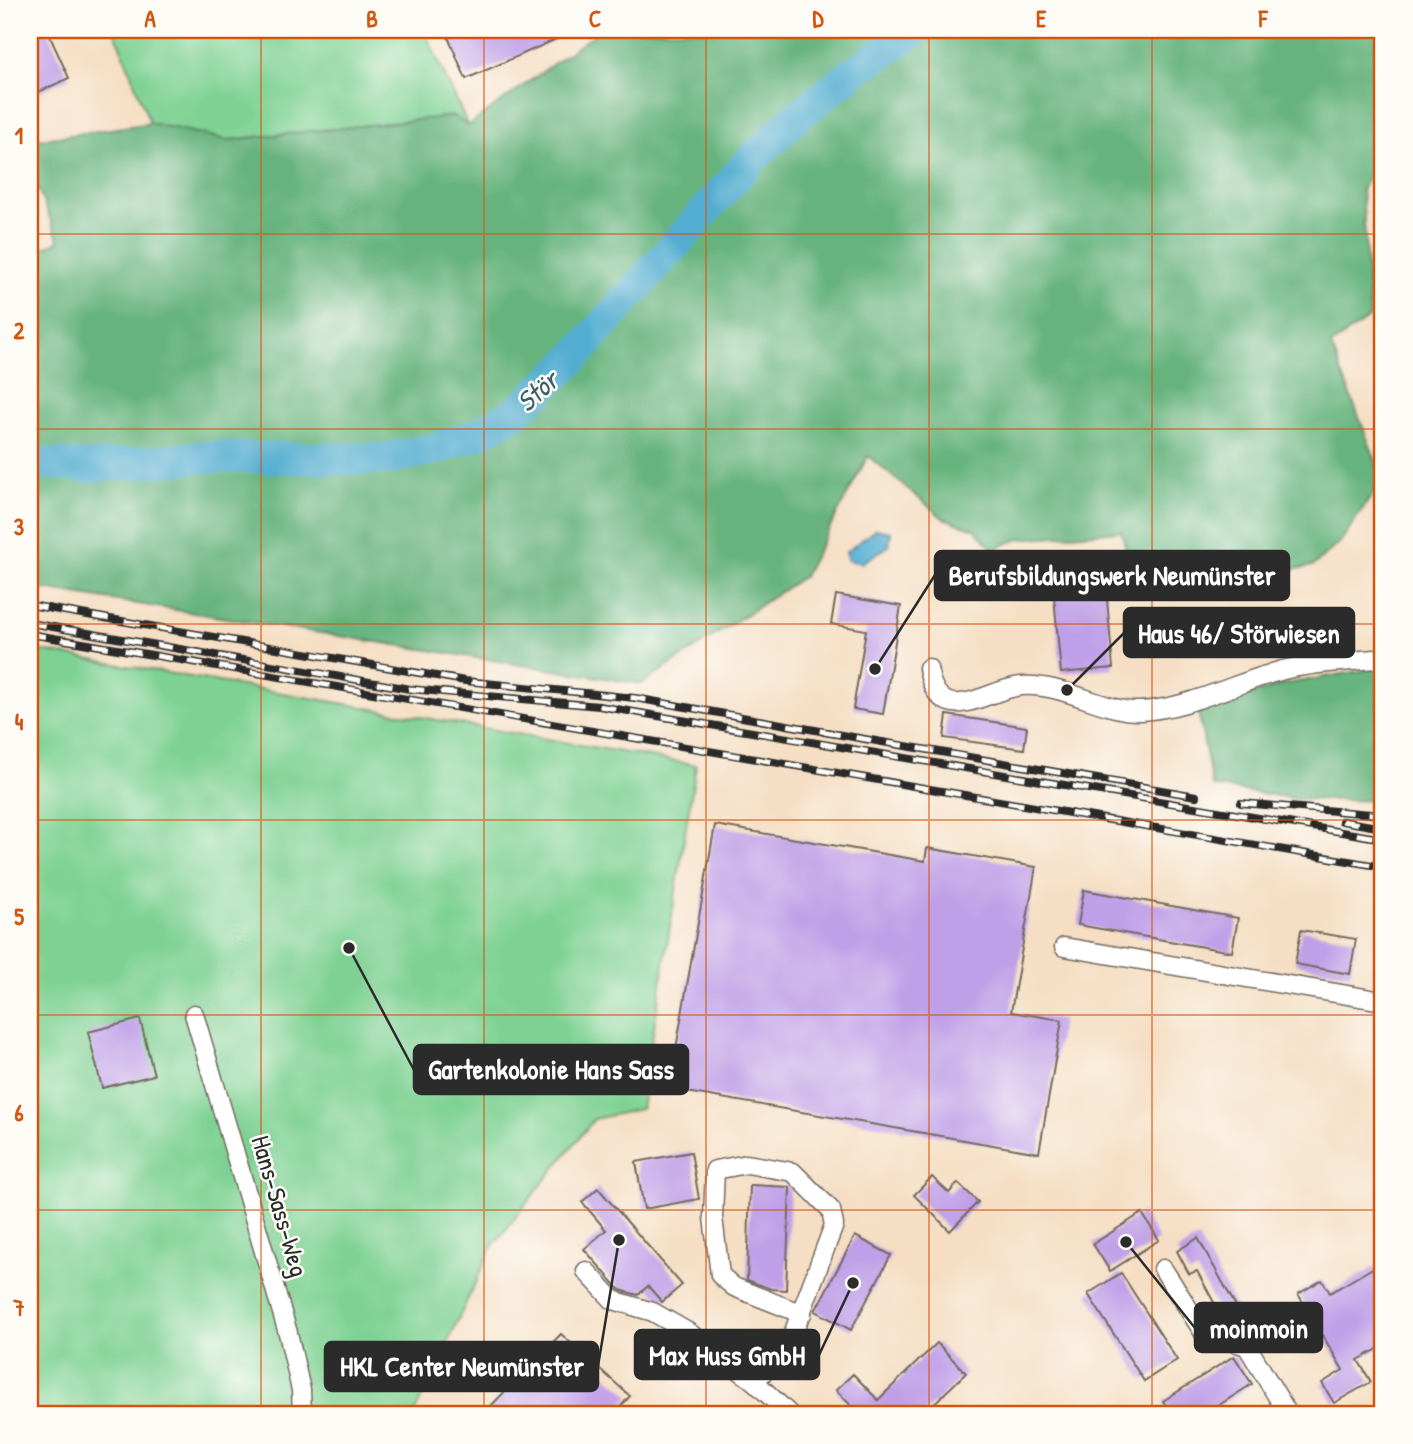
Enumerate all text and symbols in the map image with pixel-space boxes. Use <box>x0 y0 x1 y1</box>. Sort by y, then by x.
text: A <box>144 3 156 34</box>
text: B <box>366 3 378 34</box>
text: C <box>589 3 601 34</box>
text: D <box>813 3 825 34</box>
text: E <box>1036 3 1047 34</box>
text: F <box>1258 3 1269 34</box>
text: 1 <box>15 120 23 151</box>
text: 2 <box>14 315 25 346</box>
water label: Stör <box>508 360 569 420</box>
text: 3 <box>14 511 24 542</box>
callout: Berufsbildungswerk Neumünster <box>935 551 1289 600</box>
text: Berufsbildungswerk Neumünster <box>949 556 1276 595</box>
callout: Haus 46/ Störwiesen <box>1124 608 1354 657</box>
text: Haus 46/ Störwiesen <box>1138 614 1340 652</box>
text: 4 <box>15 706 24 737</box>
text: 5 <box>14 901 24 932</box>
callout: Gartenkolonie Hans Sass <box>414 1045 688 1094</box>
text: Gartenkolonie Hans Sass <box>428 1050 674 1088</box>
text: 6 <box>14 1097 24 1128</box>
street label: Hans-Sass-Weg <box>244 1131 317 1280</box>
text: 7 <box>12 1292 25 1323</box>
callout: moinmoin <box>1195 1303 1322 1352</box>
text: moinmoin <box>1210 1309 1308 1347</box>
callout: Max Huss GmbH <box>635 1330 819 1379</box>
text: Max Huss GmbH <box>649 1336 805 1374</box>
callout: HKL Center Neumünster <box>325 1342 598 1391</box>
text: HKL Center Neumünster <box>340 1347 584 1385</box>

